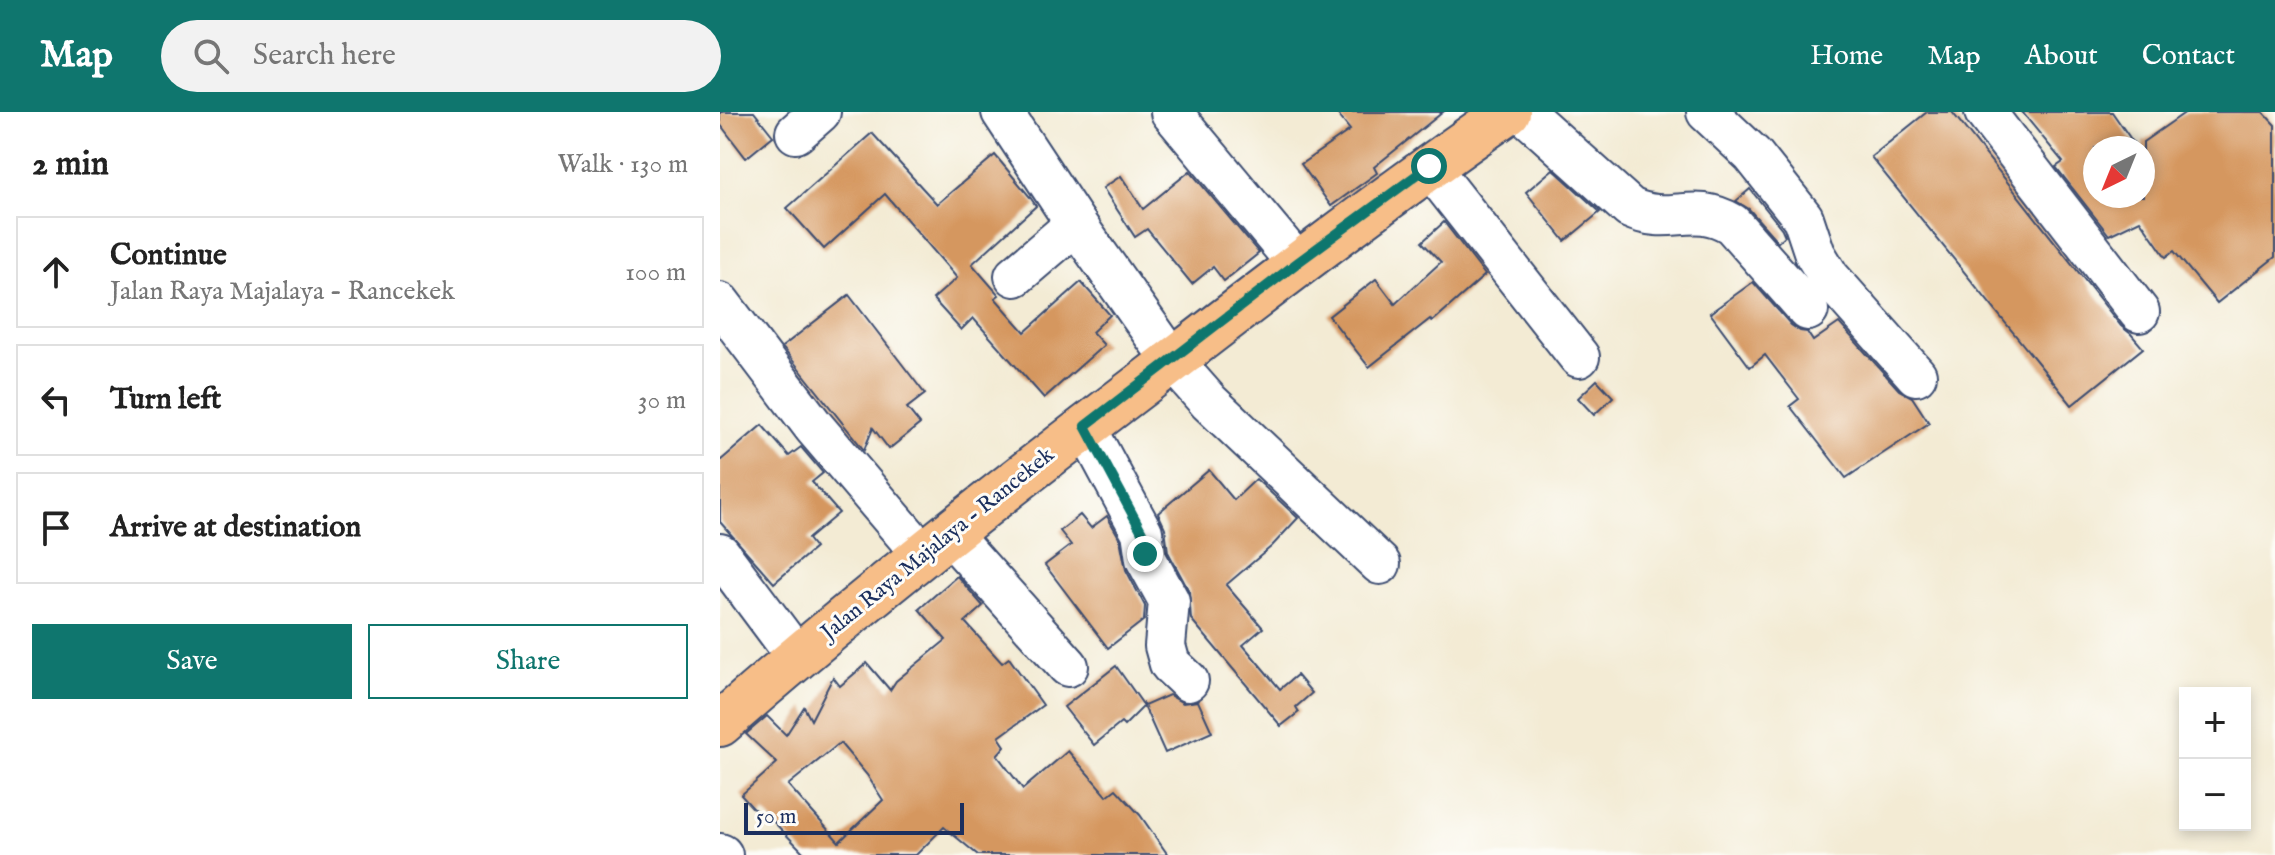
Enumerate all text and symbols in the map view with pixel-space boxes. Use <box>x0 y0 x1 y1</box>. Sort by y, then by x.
search box <box>161 20 721 92</box>
text: Map <box>40 32 113 80</box>
icon: search <box>189 34 233 78</box>
text: Search here <box>253 37 396 75</box>
text: Home <box>1810 39 1883 74</box>
text: Map <box>1927 39 1981 74</box>
text: About <box>2025 39 2098 74</box>
text: Contact <box>2142 39 2235 74</box>
north arrow <box>2083 136 2155 208</box>
text: 2 min <box>32 143 109 186</box>
text: Walk · 130 m <box>558 148 688 181</box>
route start <box>1411 148 1447 184</box>
text: Continue <box>110 237 227 275</box>
icon: ahead <box>34 250 78 294</box>
text: 100 m <box>625 256 686 289</box>
text: Jalan Raya Majalaya - Rancekek <box>110 275 455 308</box>
icon: left <box>34 378 78 422</box>
text: Turn left <box>110 381 221 419</box>
text: 30 m <box>638 384 686 417</box>
street label: Jalan Raya Majalaya - Rancekek <box>813 441 1060 649</box>
icon: arrive <box>34 506 78 550</box>
text: Arrive at destination <box>110 509 361 547</box>
route end <box>1127 536 1163 572</box>
button: Save <box>32 624 352 699</box>
button: Share <box>368 624 688 699</box>
map controls <box>2179 687 2251 831</box>
button: + <box>2179 687 2251 759</box>
button: − <box>2179 759 2251 831</box>
scale bar <box>744 799 964 835</box>
text: 50 m <box>756 803 797 831</box>

